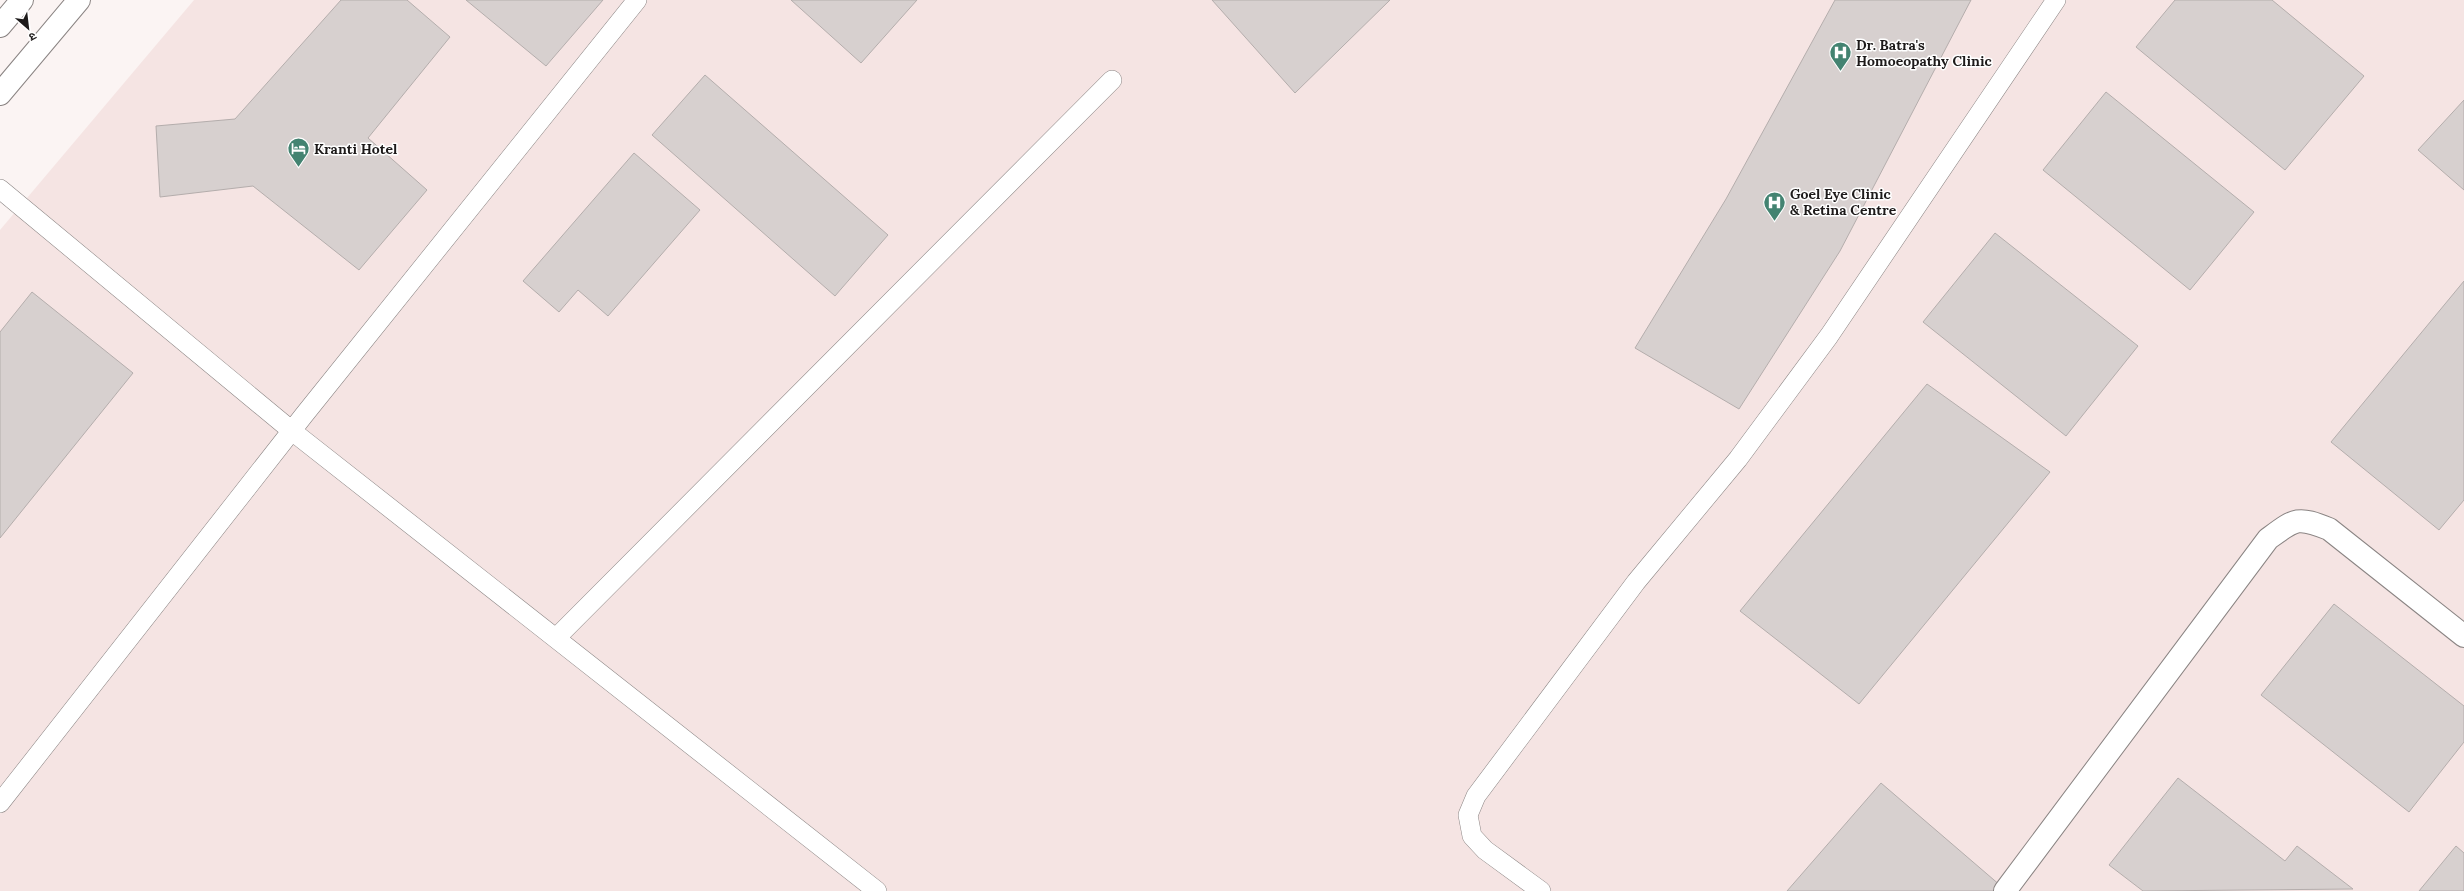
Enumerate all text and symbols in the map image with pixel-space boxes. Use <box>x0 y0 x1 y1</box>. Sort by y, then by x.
north arrow <box>8 8 48 48</box>
text: उ <box>26 29 39 45</box>
place label: Dr. Batra's Homoeopathy Clinic <box>1856 36 1993 70</box>
hospital icon: Dr. Batra's Homoeopathy Clinic <box>1828 40 1854 73</box>
hotel icon: Kranti Hotel <box>285 136 311 169</box>
place label: Kranti Hotel <box>314 140 398 158</box>
place label: Goel Eye Clinic & Retina Centre <box>1790 185 1897 219</box>
hospital icon: Goel Eye Clinic & Retina Centre <box>1761 189 1787 222</box>

